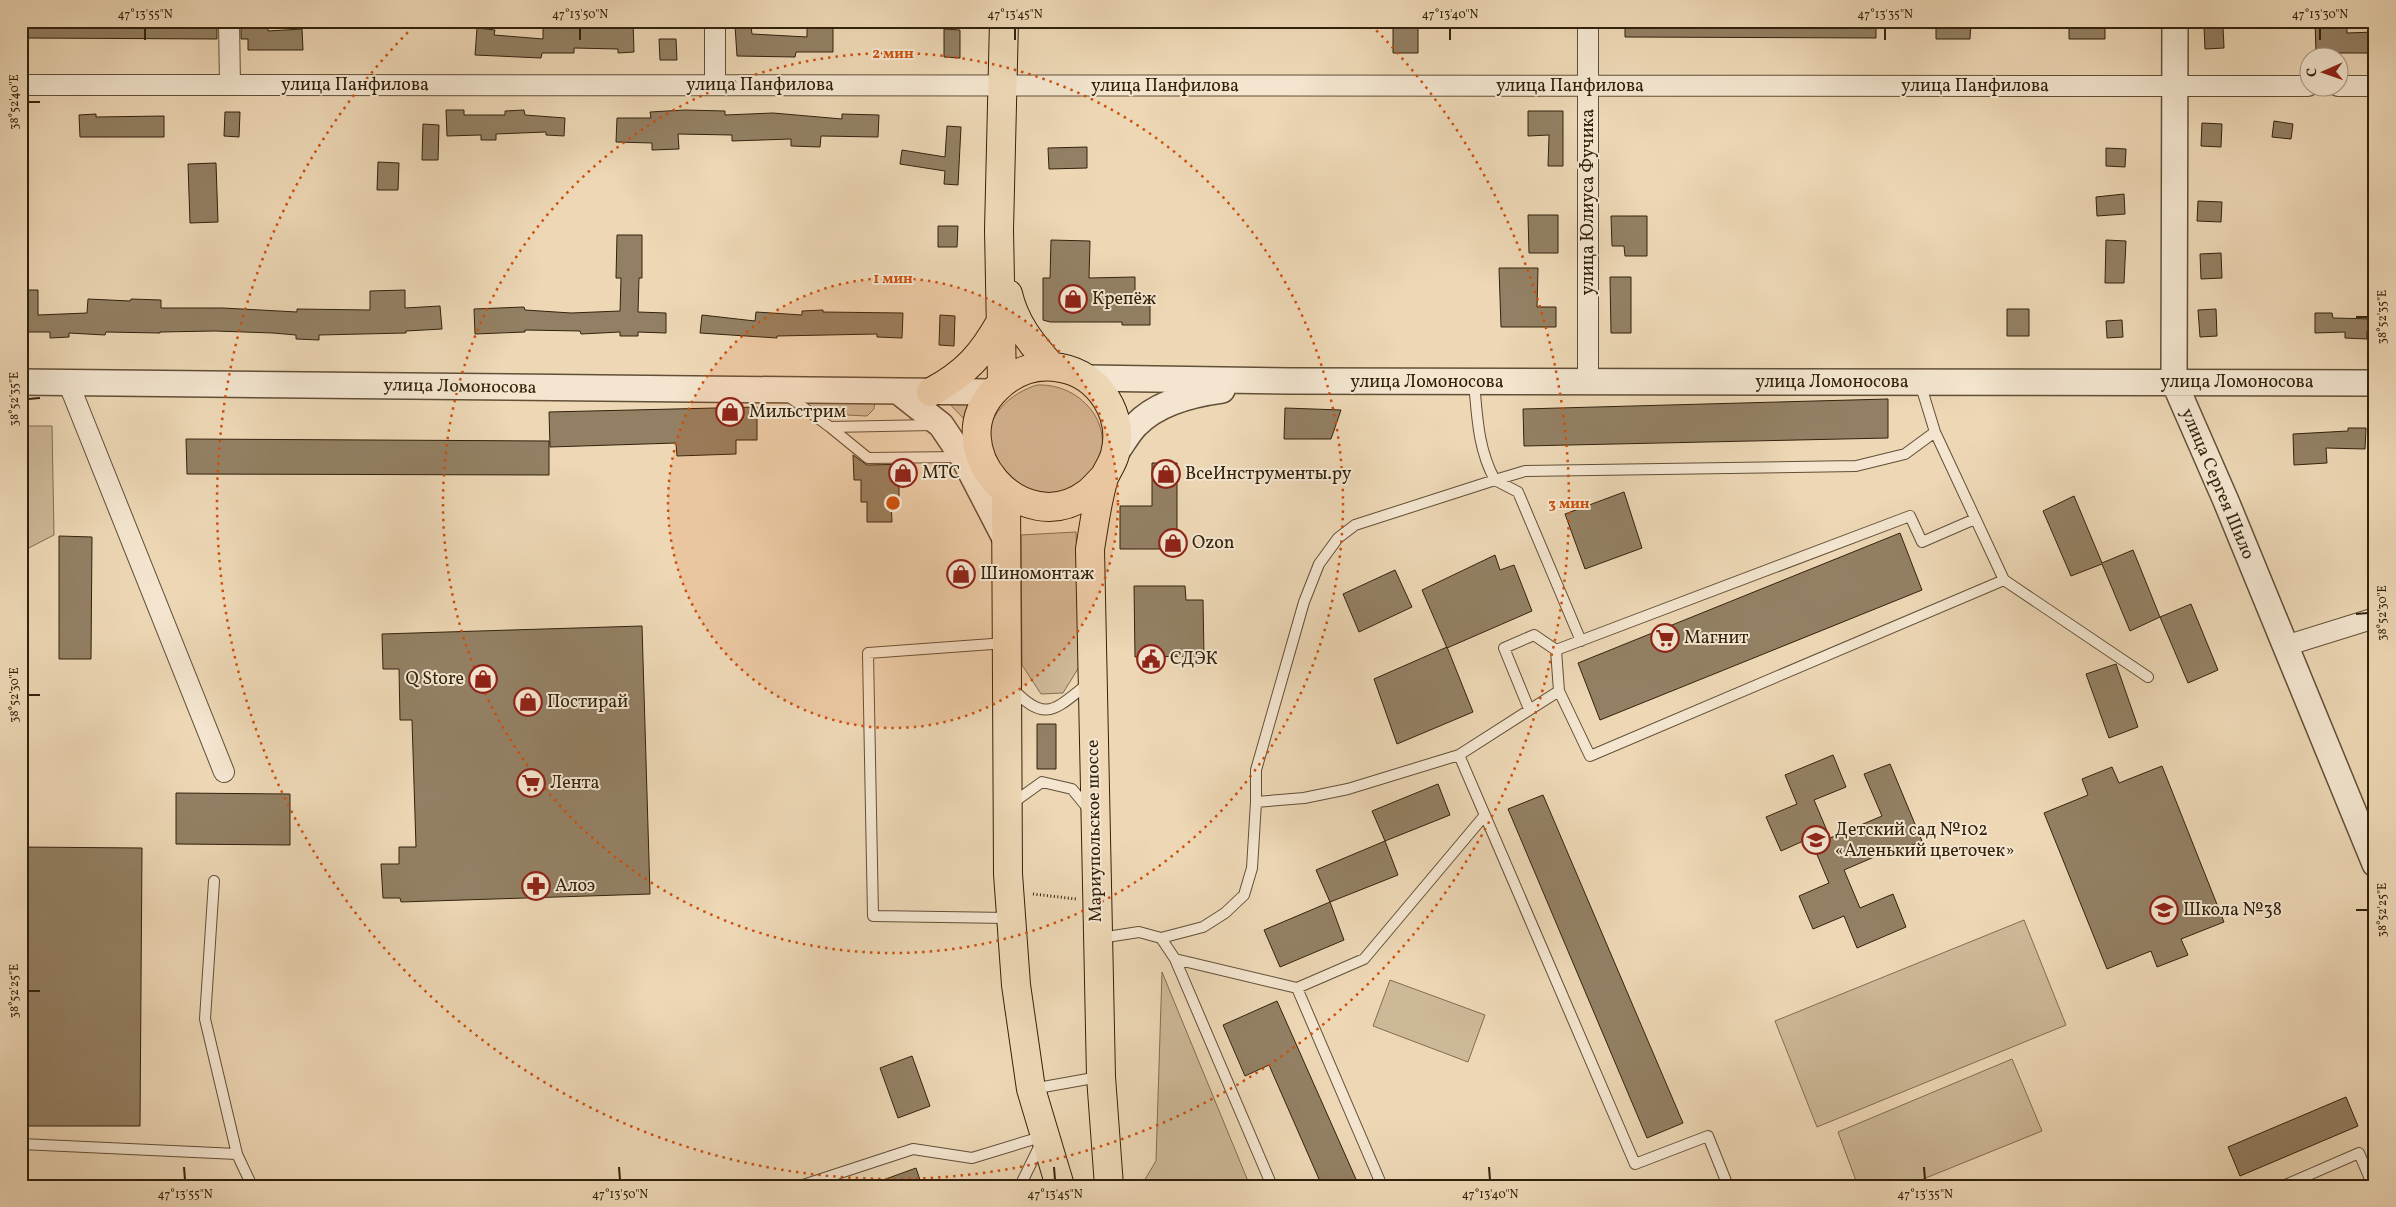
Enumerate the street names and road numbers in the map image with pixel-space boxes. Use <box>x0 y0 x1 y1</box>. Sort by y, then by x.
street label: улица Панфилова <box>281 73 429 98</box>
street label: улица Панфилова <box>686 73 834 98</box>
street label: улица Панфилова <box>1091 74 1239 99</box>
street label: улица Панфилова <box>1496 74 1644 99</box>
street label: улица Панфилова <box>1901 74 2049 99</box>
street label: улица Юлиуса Фучика <box>1576 109 1601 295</box>
street label: улица Ломоносова <box>1350 370 1504 395</box>
street label: улица Ломоносова <box>1755 370 1909 395</box>
street label: улица Ломоносова <box>2160 370 2314 395</box>
street label: улица Ломоносова <box>383 373 537 401</box>
street label: улица Сергея Шило <box>2174 405 2260 563</box>
street label: Мариупольское шоссе <box>1081 739 1109 923</box>

